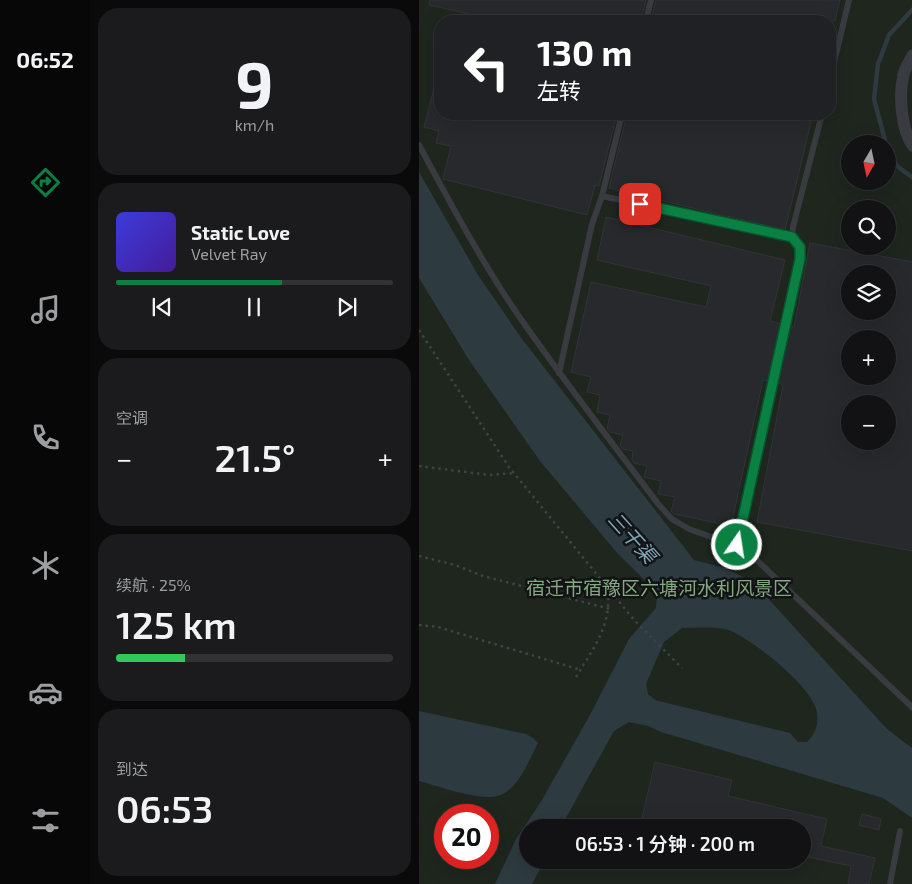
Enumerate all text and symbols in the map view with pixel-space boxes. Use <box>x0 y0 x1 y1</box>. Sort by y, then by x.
text: 130 m <box>537 31 632 73</box>
icon: left <box>454 35 519 100</box>
text: 9 <box>235 43 274 121</box>
text: 06:52 <box>16 46 74 72</box>
text: 左转 <box>537 77 581 103</box>
text: km/h <box>235 115 274 134</box>
north arrow <box>841 135 897 190</box>
map controls <box>841 135 896 450</box>
icon: directions <box>28 165 63 200</box>
pin <box>619 183 661 225</box>
icon: arrive <box>626 190 654 218</box>
button: search <box>841 200 896 255</box>
text: Static Love <box>191 221 290 244</box>
text: Velvet Ray <box>191 244 267 263</box>
button: layers <box>841 265 896 320</box>
icon: music <box>28 292 63 327</box>
icon: previous <box>148 293 176 321</box>
icon: pause <box>240 293 268 321</box>
icon: next <box>333 293 361 321</box>
button: + <box>841 330 896 385</box>
button: − <box>841 395 896 450</box>
text: 空调 <box>116 408 148 427</box>
icon: phone <box>28 420 63 455</box>
text: 21.5° <box>215 434 295 480</box>
text: − <box>116 441 132 475</box>
text: + <box>378 441 393 475</box>
water label: 三干渠 <box>604 507 664 570</box>
position arrow <box>710 518 762 570</box>
icon: climate <box>28 548 63 583</box>
text: 续航 · 25% <box>116 575 191 594</box>
park label: 宿迁市宿豫区六塘河水利风景区 <box>526 576 792 599</box>
text: 125 km <box>116 601 237 647</box>
icon: car <box>28 675 63 710</box>
text: 到达 <box>116 759 148 778</box>
text: 06:53 <box>116 785 213 831</box>
icon: filters <box>28 803 63 838</box>
speed limit sign: 20 <box>434 804 499 869</box>
text: 06:53 · 1 分钟 · 200 m <box>575 832 755 855</box>

